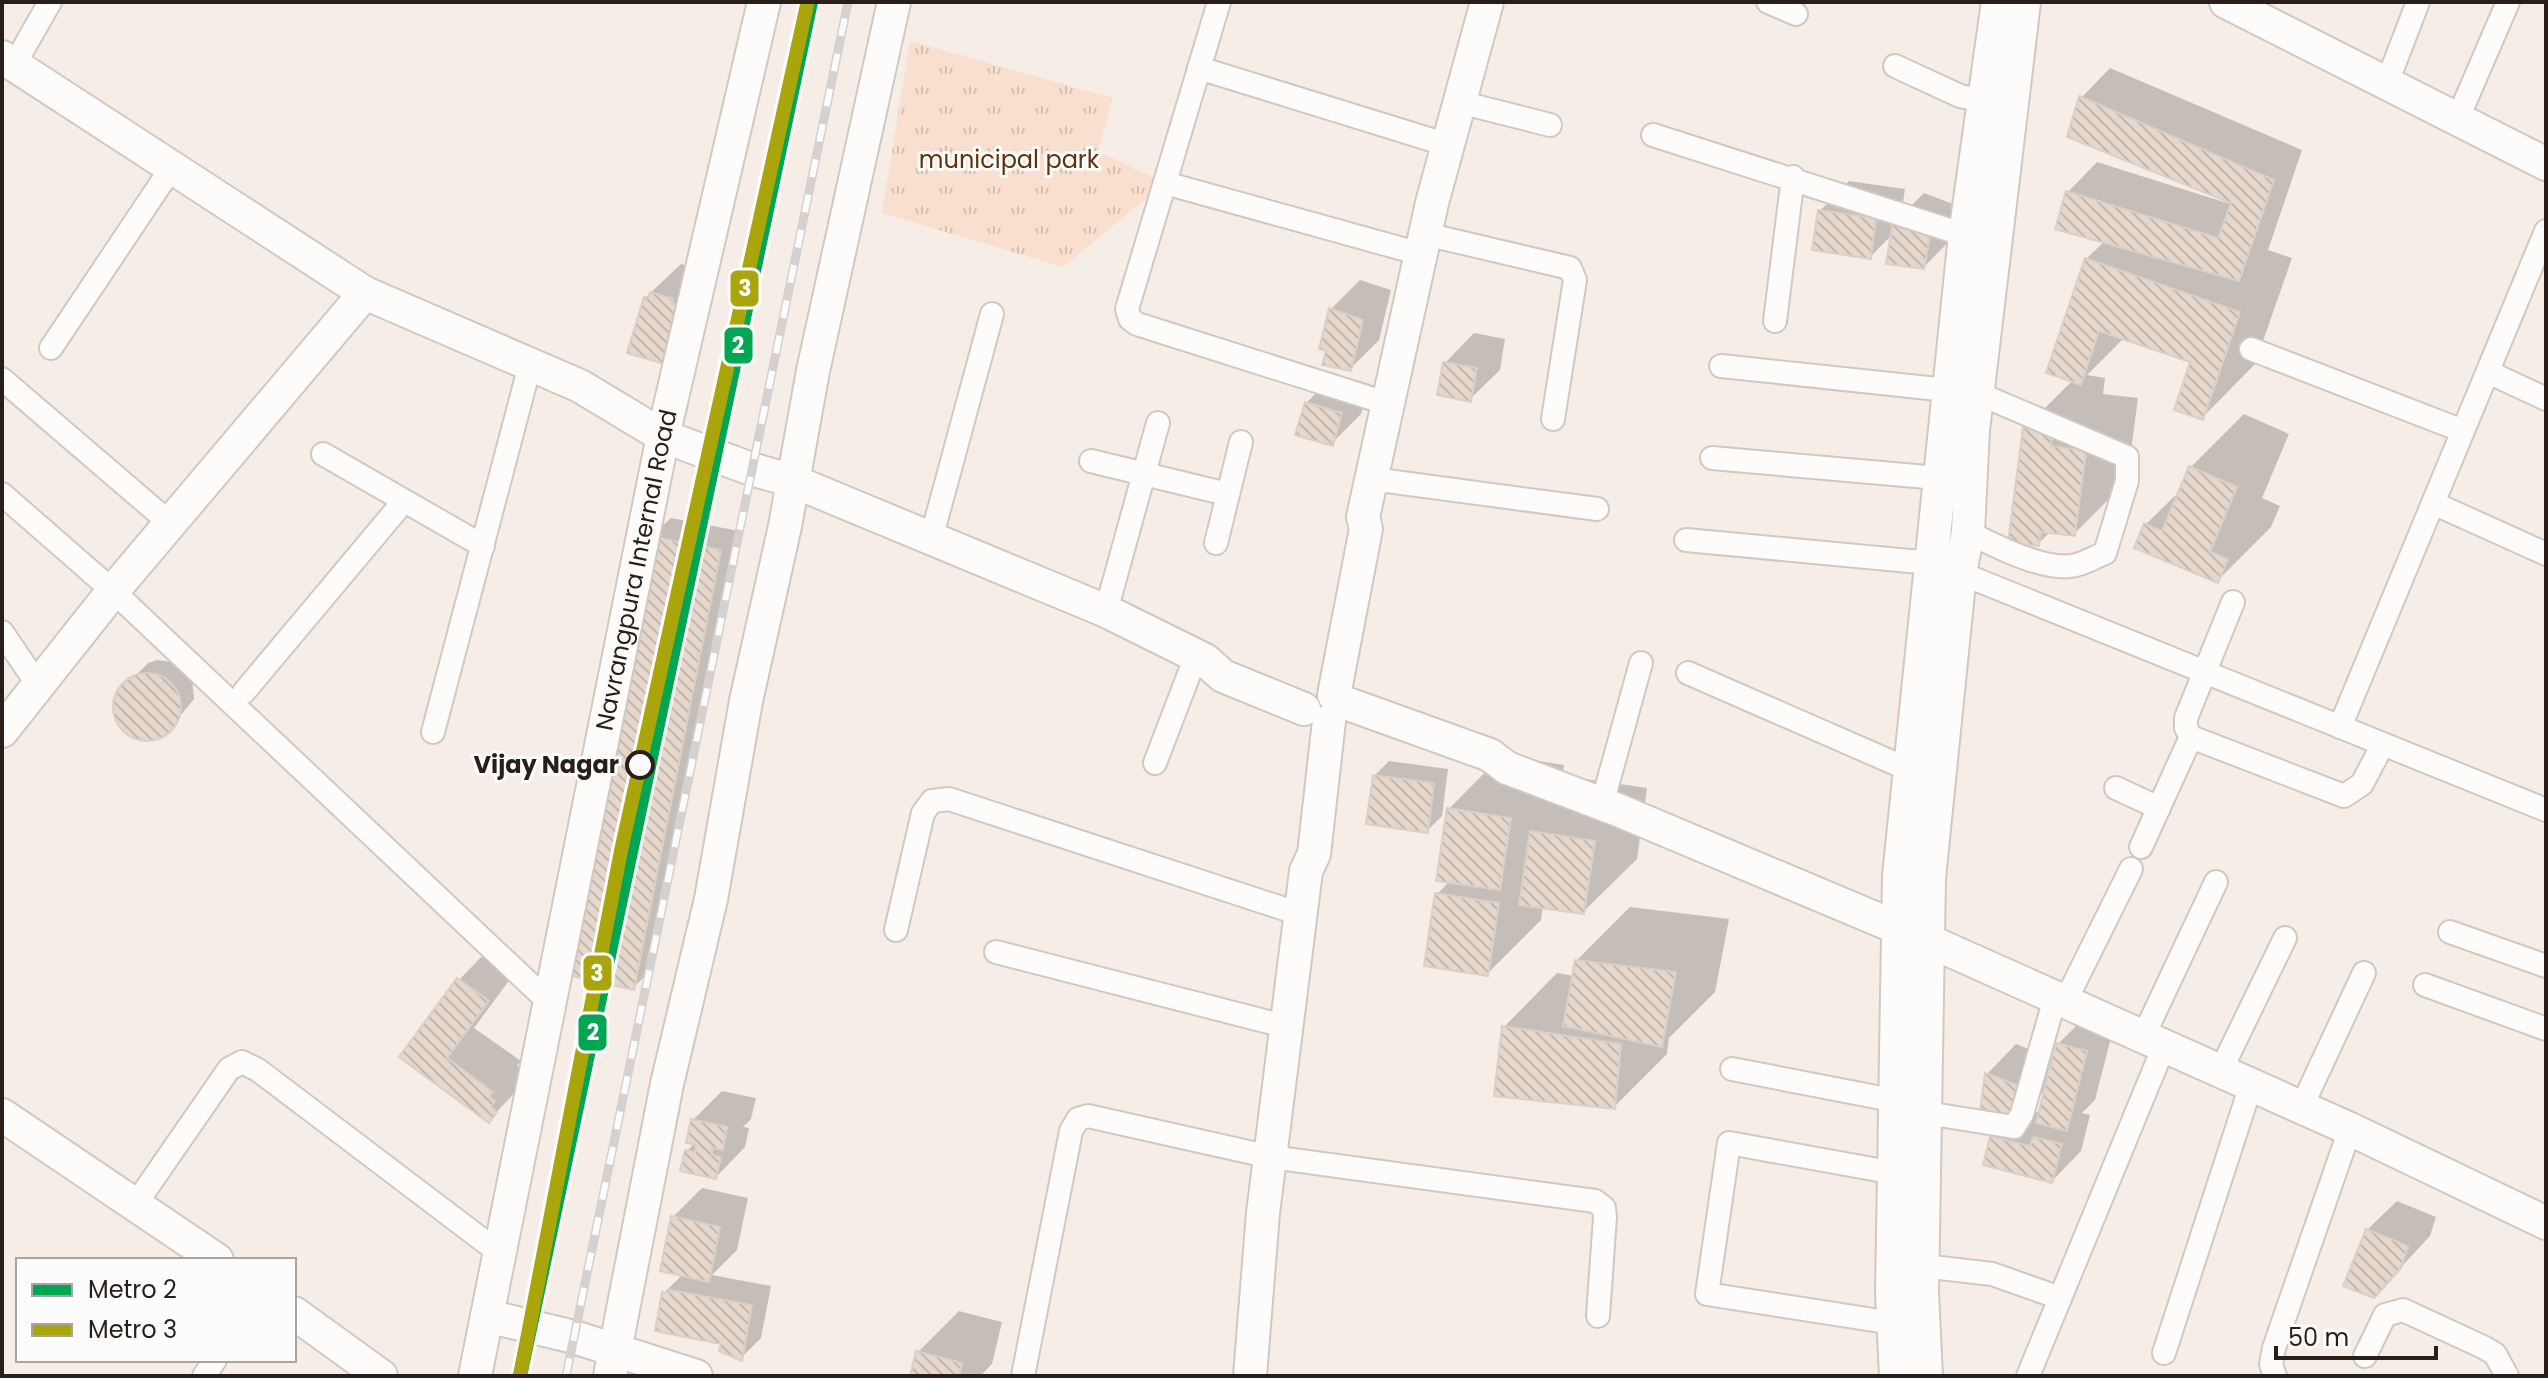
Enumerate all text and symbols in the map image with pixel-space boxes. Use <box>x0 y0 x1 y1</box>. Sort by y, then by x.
park label: municipal park <box>919 143 1100 176</box>
line badge: 3 <box>729 269 760 308</box>
text: 3 <box>738 273 752 304</box>
line badge: 2 <box>723 326 754 365</box>
text: 2 <box>732 330 744 361</box>
street label: Navrangpura Internal Road <box>587 406 685 733</box>
place label: Vijay Nagar <box>474 748 619 781</box>
marker: Vijay Nagar <box>626 751 654 779</box>
line badge: 3 <box>582 954 613 992</box>
text: 3 <box>590 958 604 989</box>
line badge: 2 <box>577 1013 608 1052</box>
text: 2 <box>587 1017 599 1048</box>
legend <box>16 1258 296 1362</box>
text: Metro 2 <box>88 1273 177 1306</box>
scale bar <box>2276 1310 2436 1360</box>
text: Metro 3 <box>88 1313 177 1346</box>
text: 50 m <box>2288 1321 2349 1354</box>

